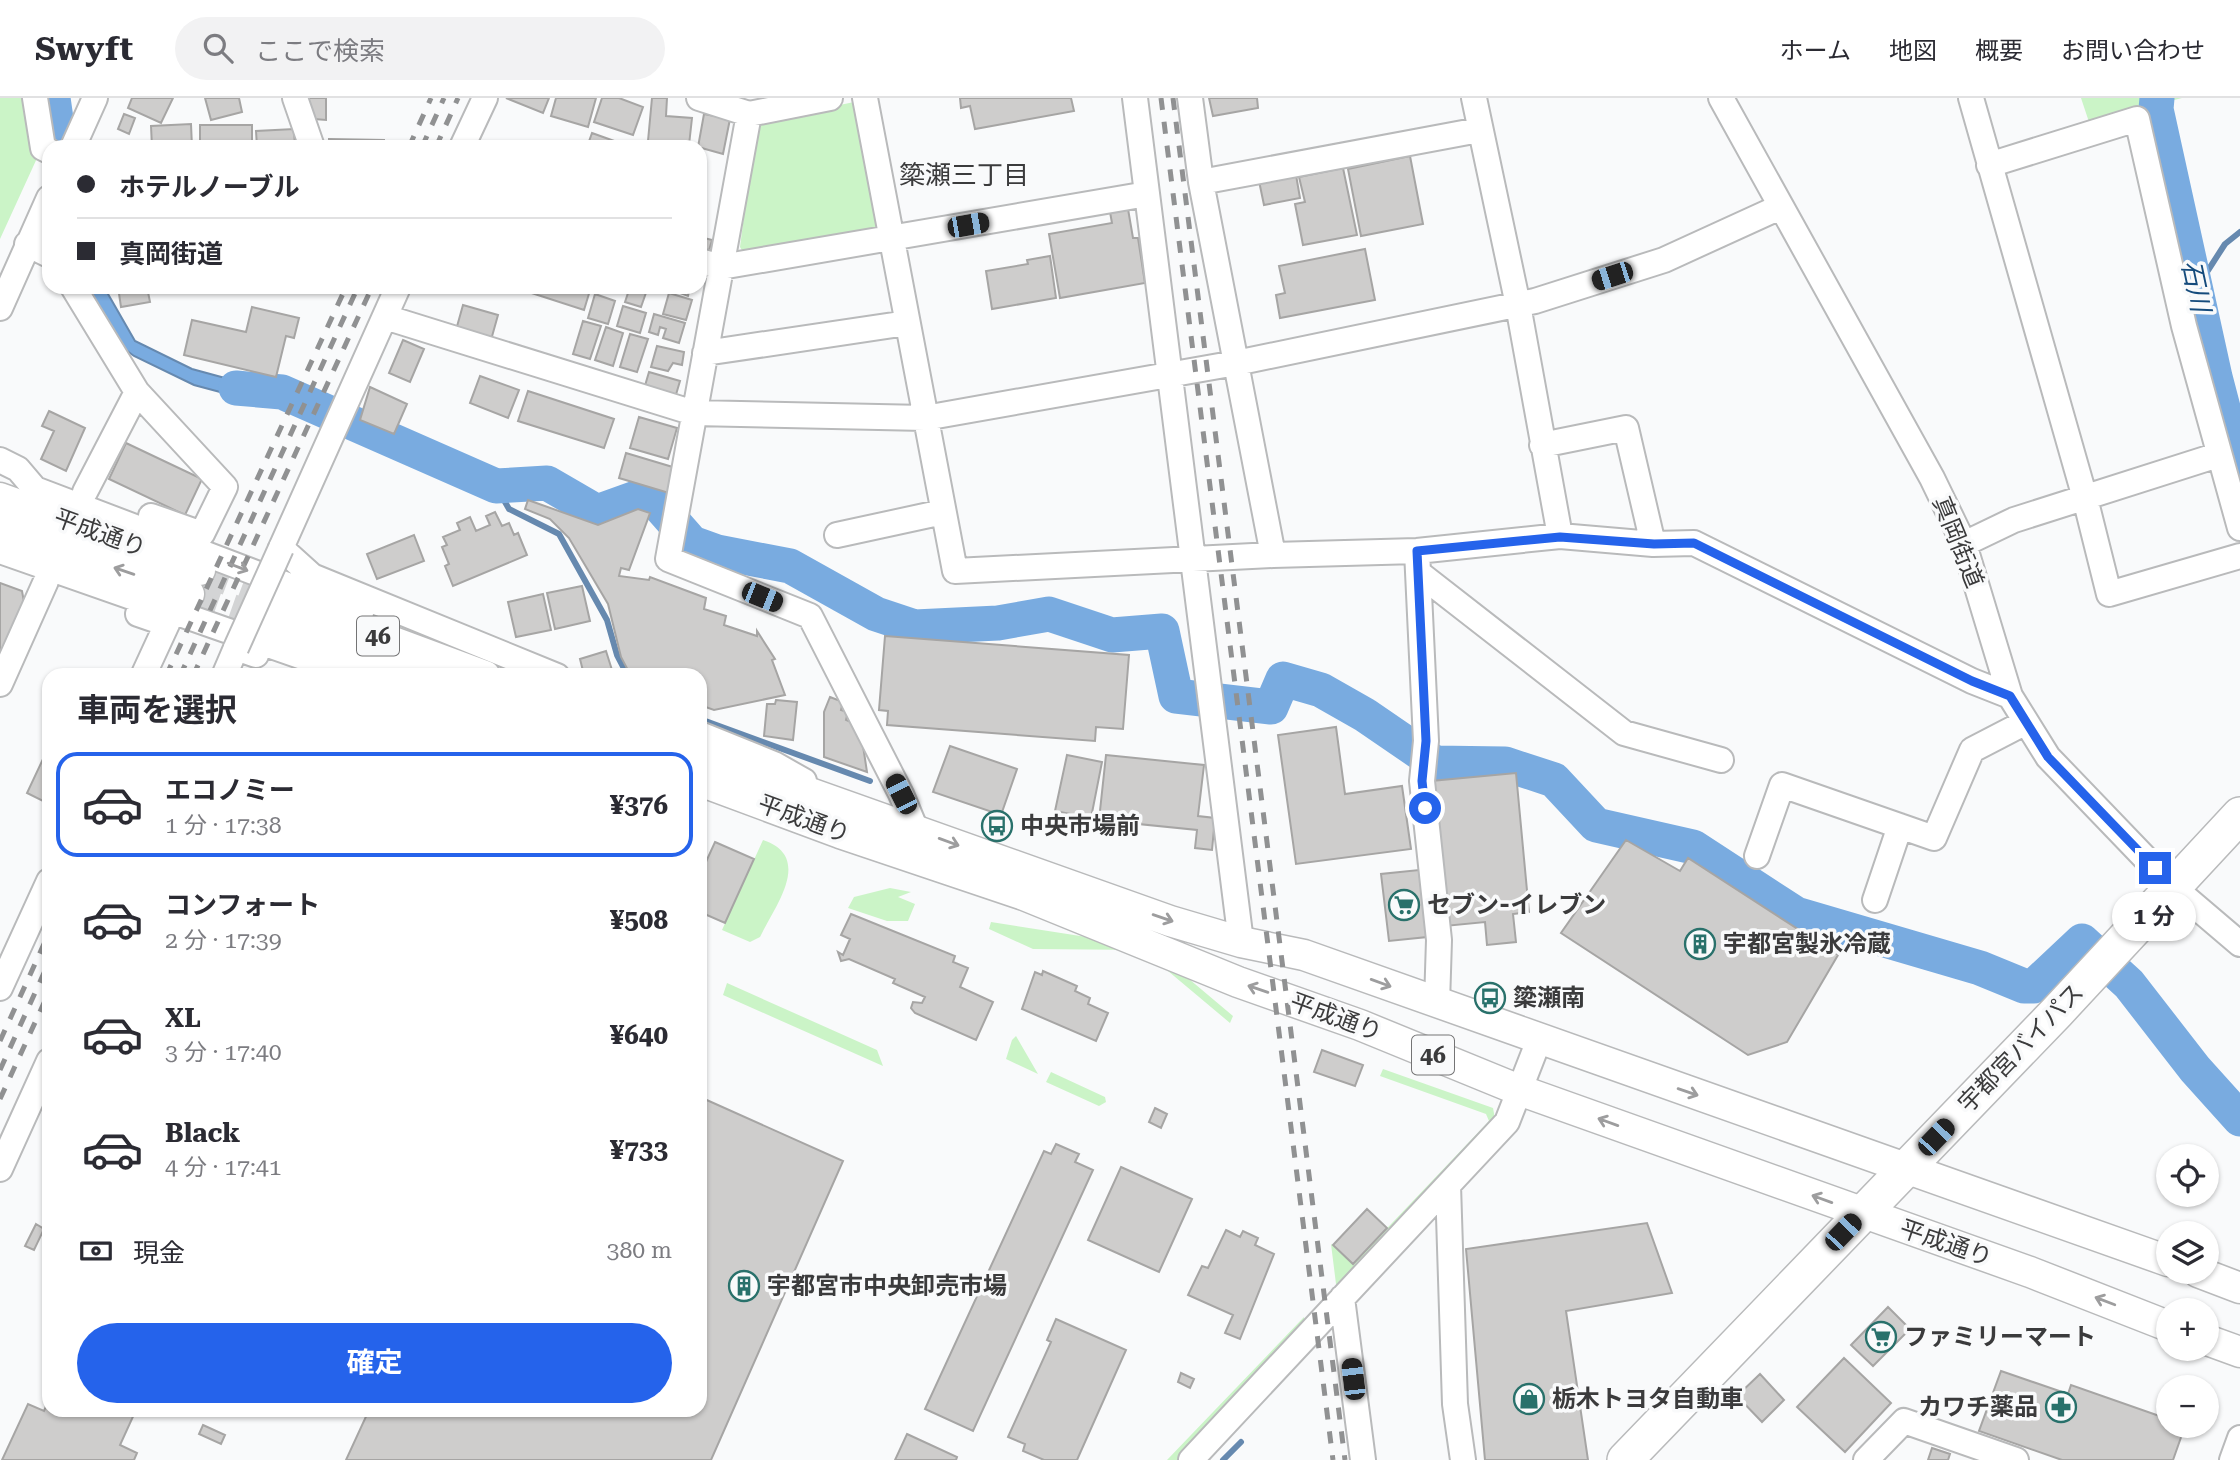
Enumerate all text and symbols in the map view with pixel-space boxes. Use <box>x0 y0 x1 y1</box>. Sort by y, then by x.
search box <box>175 17 665 80</box>
text: Swyft <box>35 29 133 68</box>
icon: search <box>199 29 237 67</box>
text: ここで検索 <box>255 36 385 66</box>
text: ホーム <box>1780 37 1851 65</box>
text: 地図 <box>1889 37 1937 65</box>
text: 概要 <box>1975 37 2023 65</box>
text: お問い合わせ <box>2061 37 2205 65</box>
district label: 簗瀬三丁目 <box>899 160 1029 190</box>
text: ホテルノーブル <box>119 172 299 202</box>
car <box>946 211 991 239</box>
text: 真岡街道 <box>119 239 223 269</box>
water label: 石川 <box>2176 257 2217 317</box>
car <box>1589 260 1636 292</box>
street label: 真岡街道 <box>1927 492 1989 592</box>
street label: 平成通り <box>50 503 150 563</box>
one-way arrow <box>227 562 249 575</box>
one-way arrow <box>114 564 136 576</box>
car <box>739 579 786 615</box>
road number: 46 <box>357 616 399 656</box>
text: 車両を選択 <box>77 691 237 729</box>
car <box>883 771 920 817</box>
icon: car <box>81 773 144 836</box>
text: エコノミー <box>165 775 295 805</box>
street label: 平成通り <box>754 789 854 849</box>
text: ¥376 <box>610 790 668 820</box>
route start <box>1409 792 1441 824</box>
bus stop icon: 中央市場前 <box>980 809 1014 843</box>
text: 1 分 · 17:38 <box>165 812 282 839</box>
place label: 中央市場前 <box>1020 812 1140 840</box>
one-way arrow <box>937 837 959 849</box>
route end <box>2139 852 2171 884</box>
icon: car <box>81 888 144 951</box>
supermarket icon: セブン-イレブン <box>1387 888 1421 922</box>
text: コンフォート <box>165 890 320 920</box>
place label: セブン-イレブン <box>1427 891 1606 919</box>
callout: 1 分 <box>2113 892 2197 942</box>
text: 1 分 <box>2133 903 2175 930</box>
text: ¥508 <box>610 905 668 935</box>
one-way arrow <box>1152 913 1174 925</box>
text: 2 分 · 17:39 <box>165 927 282 954</box>
building icon: 宇都宮製氷冷蔵 <box>1683 927 1717 961</box>
place label: 宇都宮製氷冷蔵 <box>1723 930 1891 958</box>
one-way arrow <box>1370 977 1392 990</box>
street label: 宇都宮バイパス <box>1953 978 2089 1118</box>
bus stop icon: 簗瀬南 <box>1473 981 1507 1015</box>
one-way arrow <box>1247 982 1269 994</box>
place label: 簗瀬南 <box>1513 984 1585 1012</box>
street label: 平成通り <box>1286 987 1386 1047</box>
icon: car <box>81 1003 144 1066</box>
text: XL <box>165 1003 201 1033</box>
text: ¥640 <box>610 1020 668 1050</box>
road number: 46 <box>1412 1036 1454 1074</box>
text: 3 分 · 17:40 <box>165 1039 282 1066</box>
one-way arrow <box>1676 1087 1698 1099</box>
one-way arrow <box>1597 1115 1619 1127</box>
car <box>1914 1115 1959 1159</box>
icon: car <box>81 1118 144 1181</box>
text: Black <box>165 1118 240 1148</box>
text: ¥733 <box>610 1135 668 1165</box>
map controls <box>2156 1144 2219 1438</box>
button: locate <box>2156 1144 2219 1207</box>
text: 4 分 · 17:41 <box>165 1154 282 1181</box>
one-way arrow <box>1811 1192 1833 1204</box>
car <box>1821 1210 1866 1254</box>
street label: 平成通り <box>1896 1214 1996 1272</box>
button: layers <box>2156 1221 2219 1284</box>
icon: cash <box>77 1232 115 1270</box>
text: 380 m <box>607 1237 672 1264</box>
text: 現金 <box>133 1238 185 1268</box>
building icon: 宇都宮市中央卸売市場 <box>727 1269 761 1303</box>
place label: 宇都宮市中央卸売市場 <box>767 1272 1007 1300</box>
one-way arrow <box>2094 1294 2116 1307</box>
button: + <box>2156 1298 2219 1361</box>
supermarket icon: ファミリーマート <box>1864 1320 1898 1354</box>
button: 確定 <box>77 1323 672 1403</box>
place label: ファミリーマート <box>1904 1323 2096 1351</box>
car <box>1341 1357 1366 1401</box>
button: − <box>2156 1375 2219 1438</box>
shop icon: 栃木トヨタ自動車 <box>1512 1382 1546 1416</box>
place label: 栃木トヨタ自動車 <box>1552 1385 1744 1413</box>
pharmacy icon: カワチ薬品 <box>2044 1390 2078 1424</box>
place label: カワチ薬品 <box>1918 1393 2038 1421</box>

